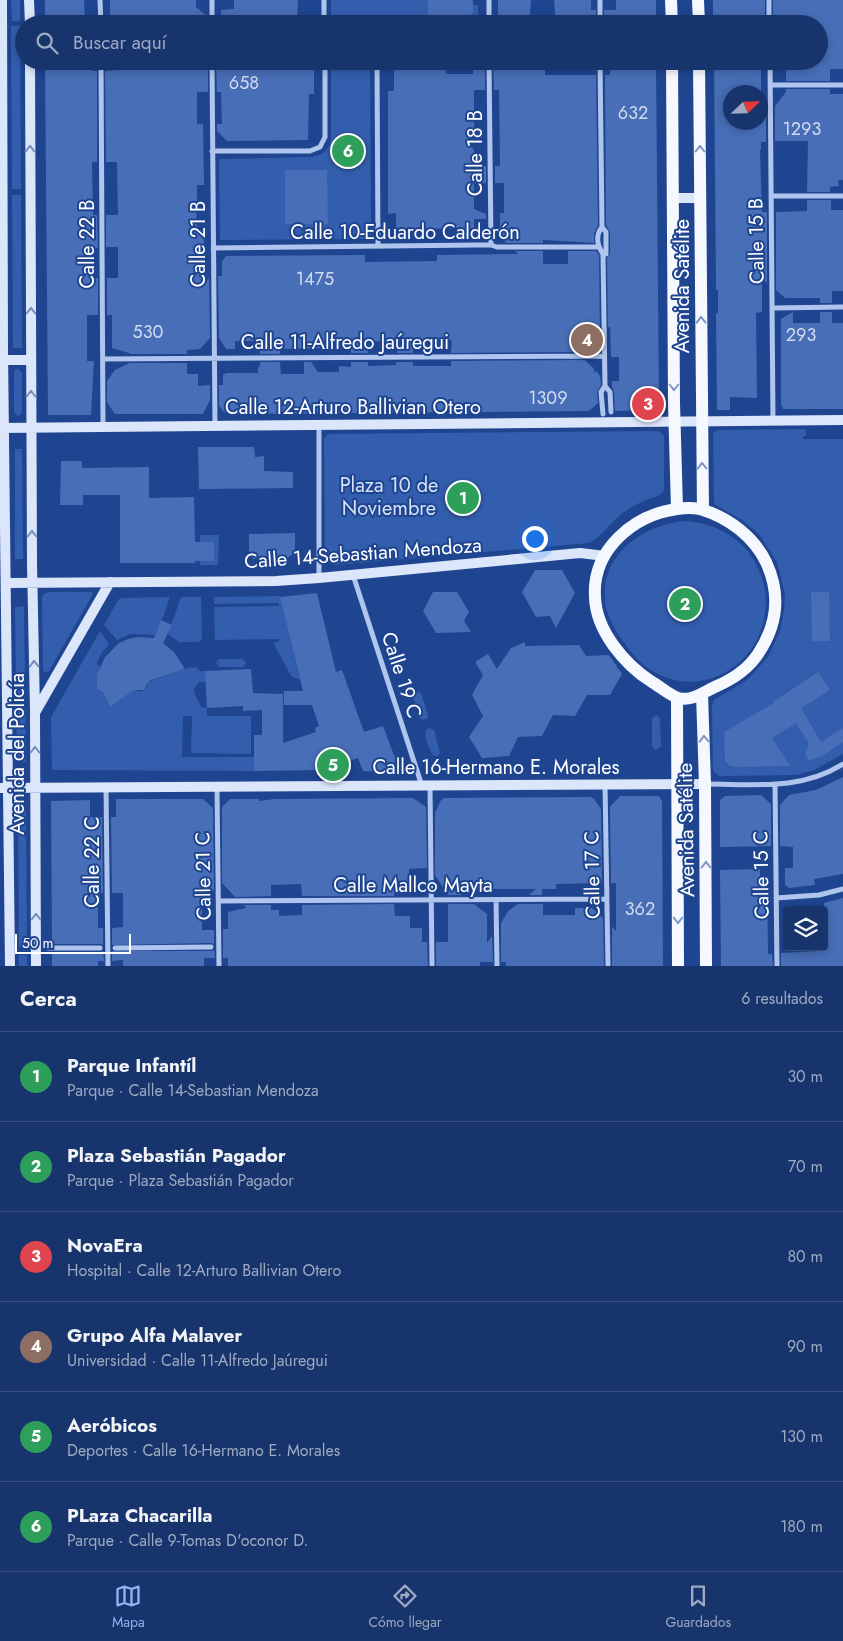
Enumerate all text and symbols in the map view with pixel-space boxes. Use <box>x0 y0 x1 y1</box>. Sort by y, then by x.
search box <box>15 15 828 70</box>
icon: search <box>33 29 61 57</box>
text: Buscar aquí <box>73 29 167 56</box>
house number: 658 <box>229 70 259 96</box>
north arrow <box>723 85 768 130</box>
house number: 632 <box>618 100 648 126</box>
street label: Calle 18 B <box>461 110 490 196</box>
house number: 1293 <box>783 116 821 142</box>
pin: 6 <box>332 132 364 170</box>
one-way arrow <box>25 145 35 152</box>
one-way arrow <box>694 145 705 153</box>
street label: Calle 15 B <box>741 198 772 284</box>
street label: Calle 22 B <box>73 200 102 288</box>
street label: Calle 21 B <box>184 201 213 287</box>
street label: Calle 10-Eduardo Calderón <box>290 218 520 247</box>
street label: Avenida Satélite <box>668 219 697 353</box>
house number: 1475 <box>296 266 334 292</box>
one-way arrow <box>26 307 36 315</box>
one-way arrow <box>696 316 706 324</box>
house number: 530 <box>133 319 164 345</box>
pin: 4 <box>571 321 603 359</box>
house number: 293 <box>786 322 816 348</box>
street label: Calle 11-Alfredo Jaúregui <box>241 328 449 357</box>
one-way arrow <box>669 383 679 391</box>
house number: 1309 <box>528 385 568 411</box>
pin: 3 <box>632 385 664 423</box>
one-way arrow <box>26 389 36 397</box>
street label: Calle 12-Arturo Ballivian Otero <box>225 393 481 422</box>
one-way arrow <box>697 462 707 470</box>
park label: Plaza 10 de Noviembre <box>340 471 438 523</box>
pin: 1 <box>447 479 479 517</box>
your location <box>522 526 548 552</box>
one-way arrow <box>27 530 37 538</box>
street label: Calle 14-Sebastian Mendoza <box>243 531 483 576</box>
pin: 2 <box>669 585 701 623</box>
street label: Calle 19 C <box>374 628 429 722</box>
one-way arrow <box>29 659 39 667</box>
street label: Avenida del Policía <box>3 673 32 835</box>
one-way arrow <box>698 735 709 743</box>
one-way arrow <box>30 746 40 754</box>
pin: 5 <box>317 746 349 784</box>
street label: Calle 16-Hermano E. Morales <box>372 753 620 782</box>
street label: Avenida Satélite <box>671 763 702 897</box>
street label: Calle 22 C <box>78 816 107 908</box>
street label: Calle 15 C <box>746 830 777 920</box>
street label: Calle 21 C <box>188 831 219 921</box>
street label: Calle 17 C <box>577 831 608 919</box>
one-way arrow <box>700 861 711 869</box>
street label: Calle Mallco Mayta <box>333 871 493 900</box>
house number: 362 <box>625 896 655 922</box>
map controls <box>783 906 828 951</box>
button: layers <box>783 906 828 951</box>
one-way arrow <box>31 913 41 921</box>
one-way arrow <box>673 916 683 924</box>
scale bar <box>15 931 131 954</box>
text: 50 m <box>22 933 53 953</box>
text: Cerca <box>20 984 77 1014</box>
text: 6 resultados <box>741 987 823 1010</box>
text: Parque Infantíl <box>67 1052 196 1079</box>
text: 1 <box>32 1065 40 1088</box>
text: 30 m <box>787 1065 823 1088</box>
text: Parque · Calle 14-Sebastian Mendoza <box>67 1079 319 1102</box>
text: Plaza Sebastián Pagador <box>67 1142 286 1169</box>
text: 2 <box>31 1155 41 1178</box>
text: 70 m <box>788 1155 823 1178</box>
text: Parque · Plaza Sebastián Pagador <box>67 1169 294 1192</box>
text: NovaEra <box>67 1232 143 1259</box>
text: 3 <box>31 1245 41 1268</box>
text: 80 m <box>787 1245 823 1268</box>
text: Hospital · Calle 12-Arturo Ballivian Otero <box>67 1259 341 1282</box>
text: Grupo Alfa Malaver <box>67 1322 242 1349</box>
text: 4 <box>30 1335 42 1358</box>
text: 90 m <box>787 1335 823 1358</box>
text: Universidad · Calle 11-Alfredo Jaúregui <box>67 1349 328 1372</box>
text: Aeróbicos <box>67 1412 157 1439</box>
text: 5 <box>31 1425 41 1448</box>
text: 130 m <box>780 1425 823 1448</box>
text: Deportes · Calle 16-Hermano E. Morales <box>67 1439 340 1462</box>
text: PLaza Chacarilla <box>67 1502 213 1529</box>
text: 6 <box>31 1515 41 1538</box>
text: 180 m <box>780 1515 823 1538</box>
text: Parque · Calle 9-Tomas D'oconor D. <box>67 1529 308 1552</box>
tab: Mapa <box>112 1582 145 1632</box>
tab: Cómo llegar <box>368 1582 442 1632</box>
tab: Guardados <box>665 1582 731 1632</box>

